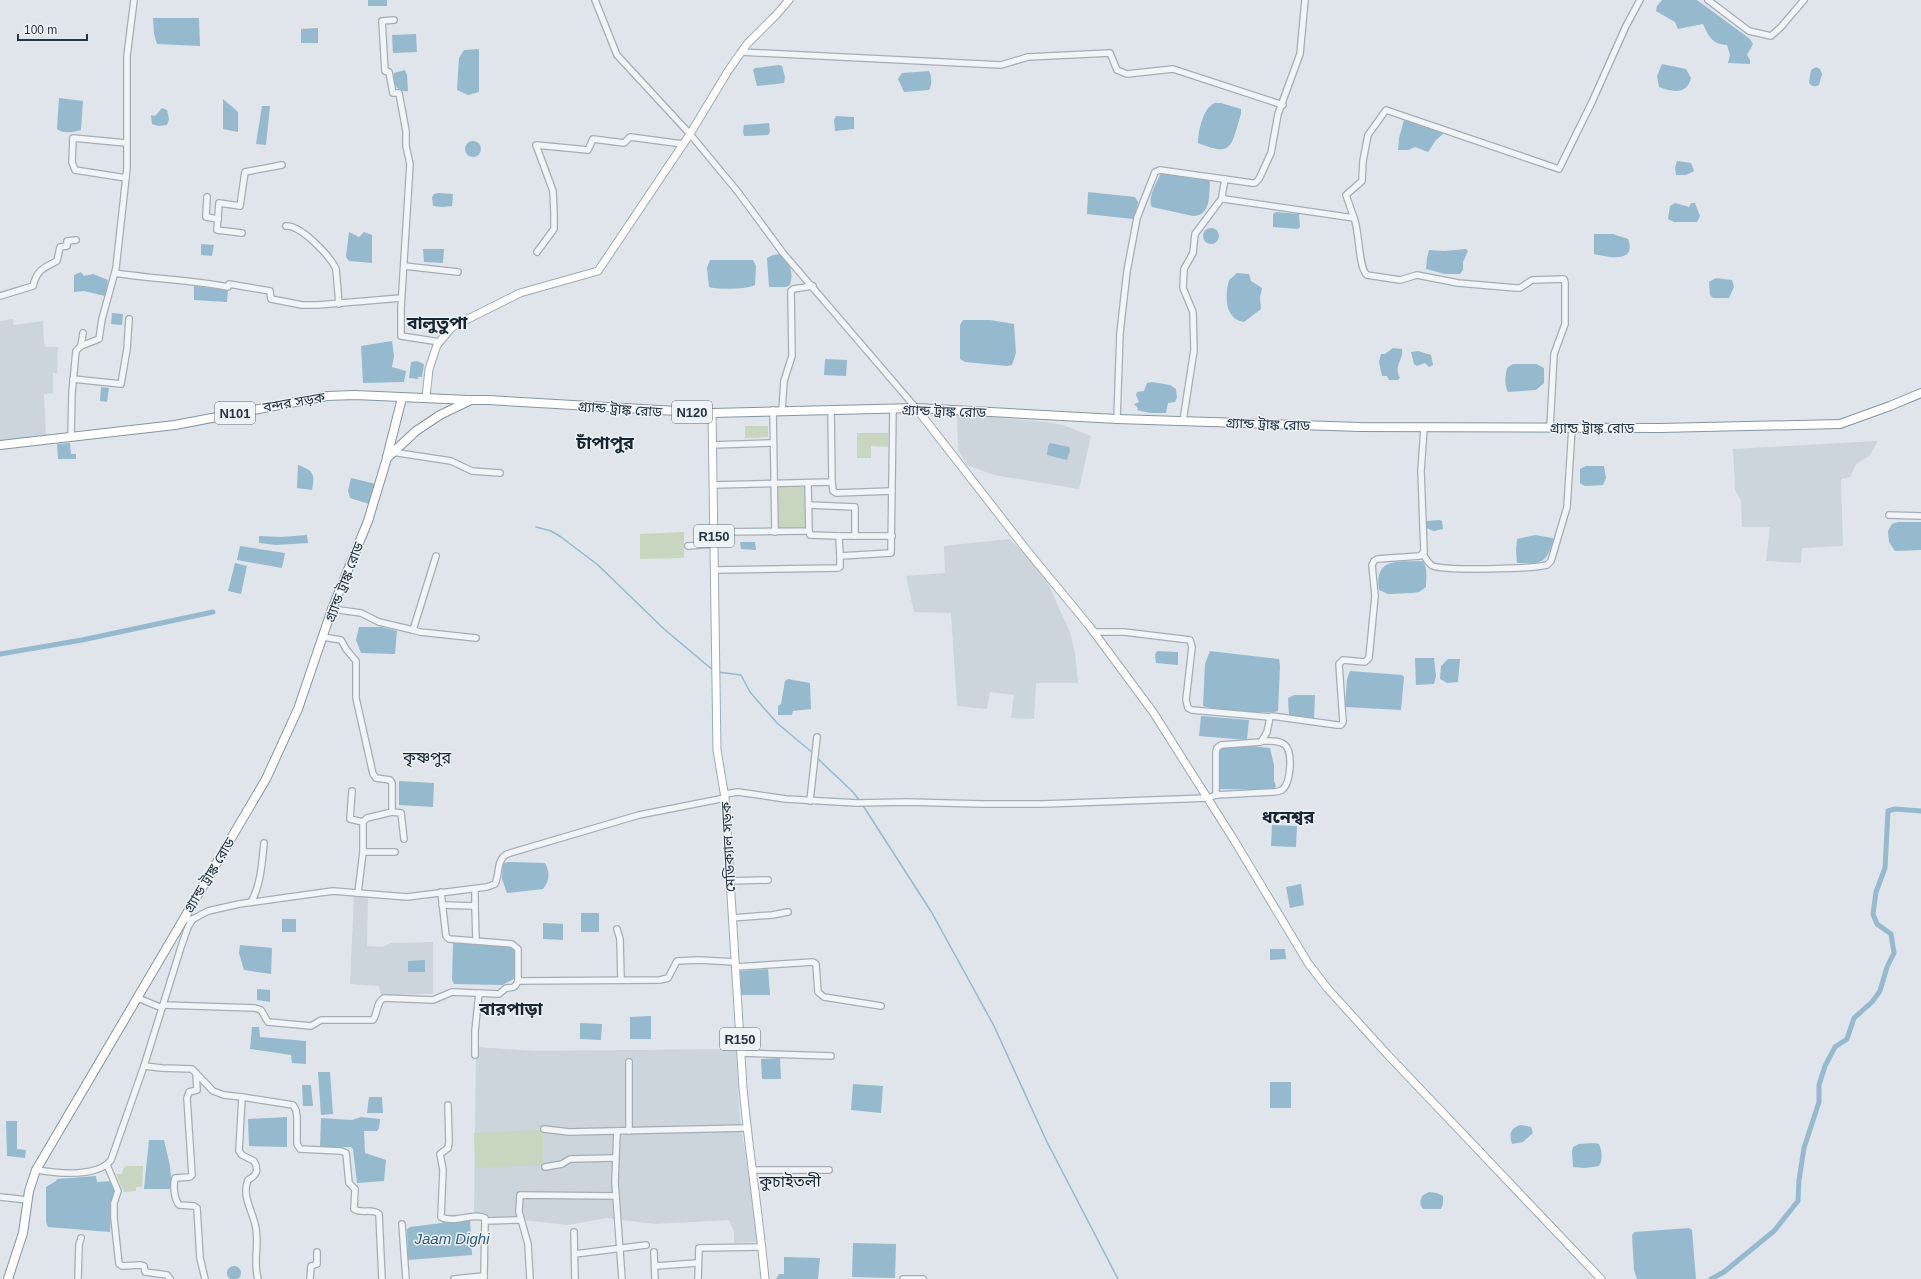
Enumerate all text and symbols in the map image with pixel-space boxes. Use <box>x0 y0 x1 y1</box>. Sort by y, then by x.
scale bar <box>18 16 87 42</box>
text: 100 m <box>24 23 57 37</box>
district label: বালুতুপা <box>406 313 468 335</box>
street label: বন্দর সড়ক <box>261 389 327 415</box>
street label: গ্র্যান্ড ট্রাঙ্ক রোড <box>577 398 664 420</box>
road number: N120 <box>672 401 712 423</box>
road number: N101 <box>215 402 255 424</box>
street label: গ্র্যান্ড ট্রাঙ্ক রোড <box>902 402 987 421</box>
street label: গ্র্যান্ড ট্রাঙ্ক রোড <box>1226 415 1311 434</box>
street label: গ্র্যান্ড ট্রাঙ্ক রোড <box>1550 420 1635 436</box>
district label: চাঁপাপুর <box>575 433 635 454</box>
road number: R150 <box>694 525 734 547</box>
street label: গ্র্যান্ড ট্রাঙ্ক রোড <box>321 539 367 624</box>
district label: কৃষ্ণপুর <box>402 749 451 768</box>
street label: মেডিক্যাল সড়ক <box>718 801 738 892</box>
district label: ধনেশ্বর <box>1262 807 1315 827</box>
street label: গ্র্যান্ড ট্রাঙ্ক রোড <box>180 834 238 915</box>
district label: বারপাড়া <box>478 999 544 1019</box>
road number: R150 <box>720 1028 760 1050</box>
district label: কুচাইতলী <box>758 1172 822 1191</box>
water label: Jaam Dighi <box>413 1230 490 1247</box>

